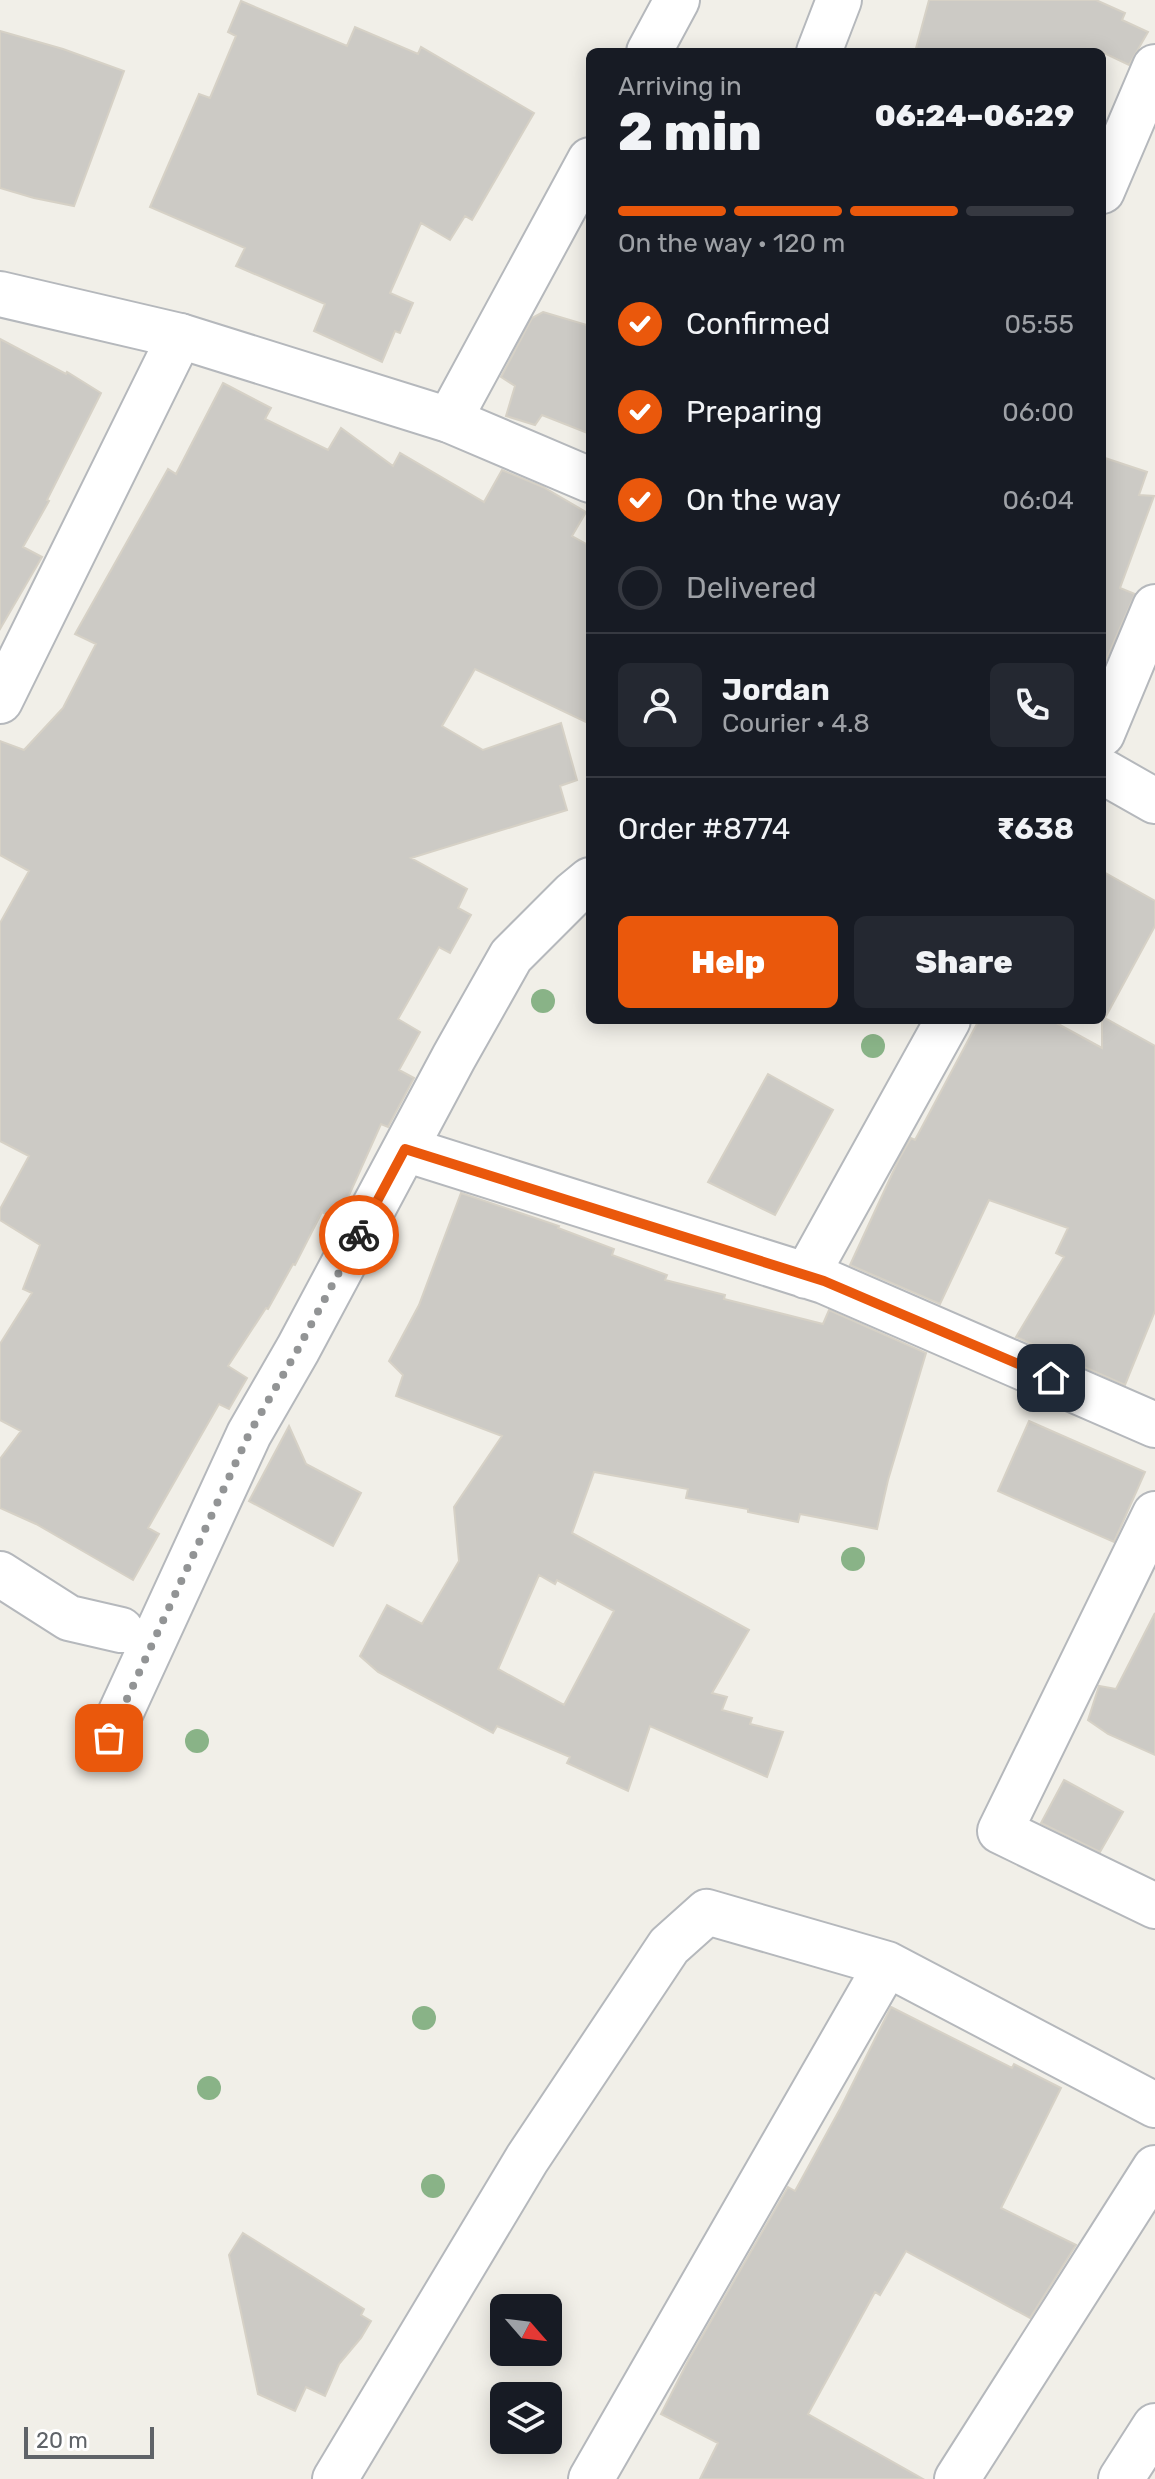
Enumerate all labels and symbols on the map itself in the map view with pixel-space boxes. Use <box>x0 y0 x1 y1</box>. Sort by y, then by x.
courier <box>319 1195 399 1275</box>
pin <box>1017 1344 1085 1412</box>
pin <box>75 1704 143 1772</box>
north arrow <box>490 2294 562 2366</box>
scale bar <box>24 2423 154 2459</box>

